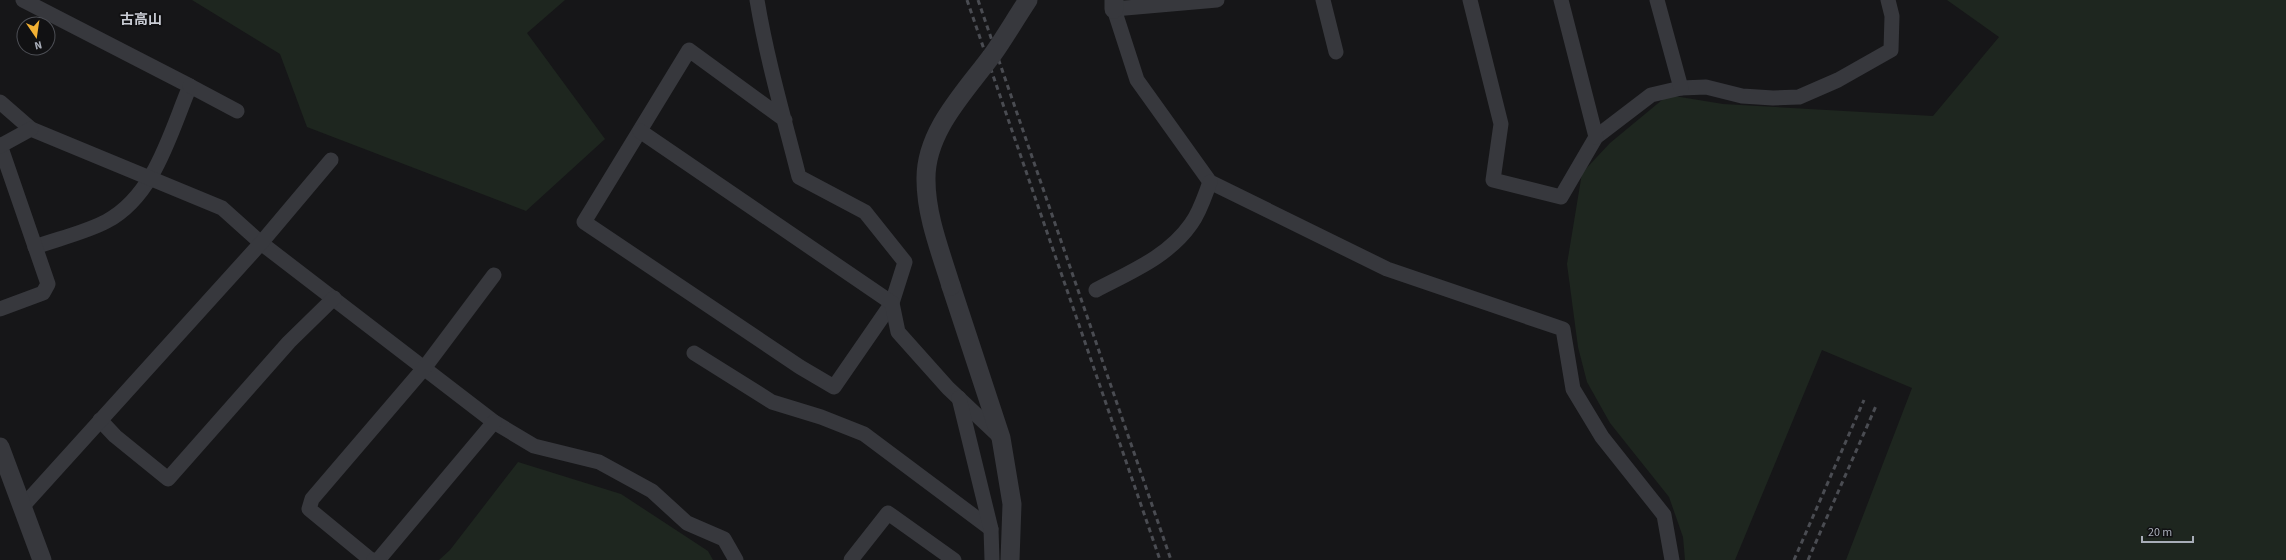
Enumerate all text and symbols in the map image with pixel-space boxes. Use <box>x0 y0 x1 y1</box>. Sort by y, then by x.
district label: 古高山 <box>120 10 162 30</box>
north arrow <box>16 16 56 56</box>
text: N <box>33 37 43 53</box>
scale bar <box>2142 518 2193 544</box>
text: 20 m <box>2148 524 2172 541</box>

